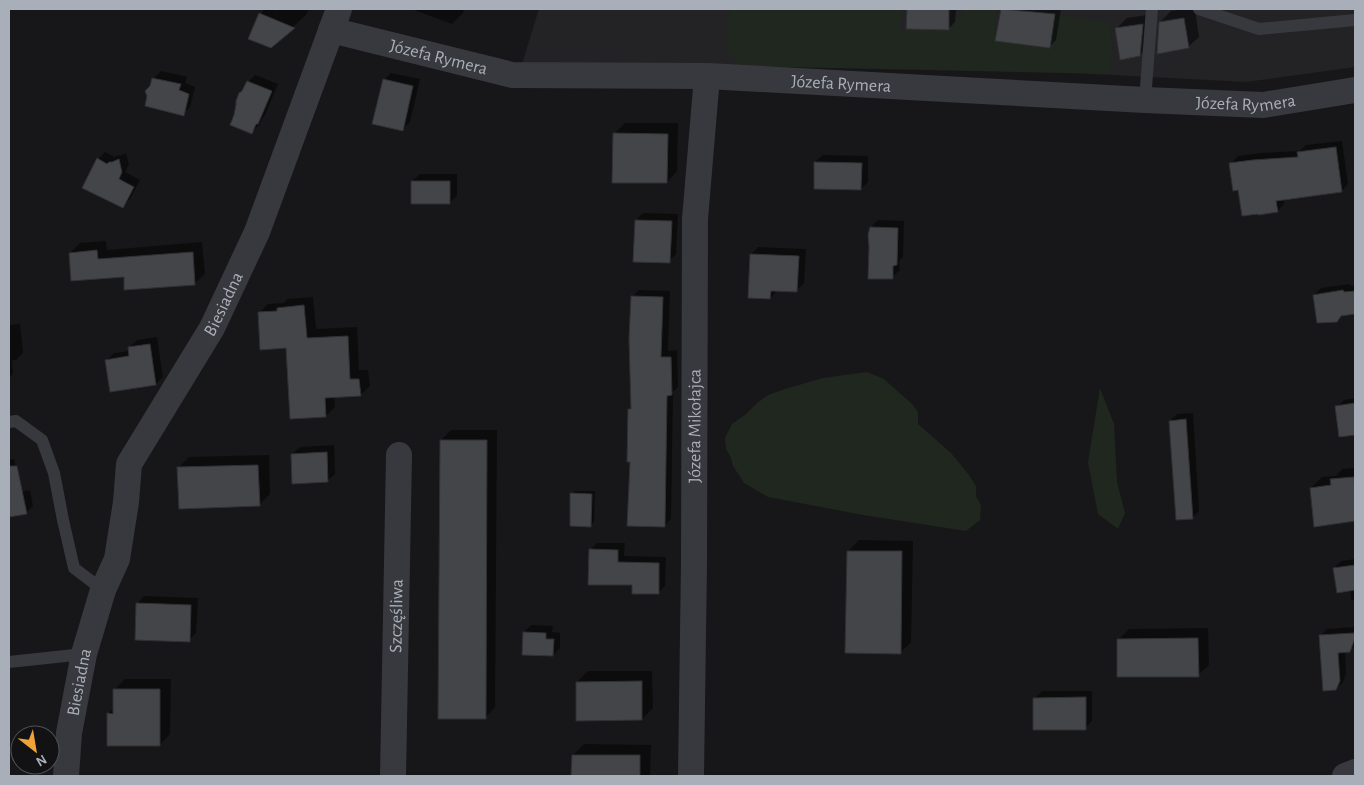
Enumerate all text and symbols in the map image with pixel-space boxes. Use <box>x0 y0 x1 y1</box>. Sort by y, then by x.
street label: Józefa Rymera <box>388 37 489 79</box>
street label: Józefa Rymera <box>791 73 892 96</box>
street label: Józefa Rymera <box>1195 92 1297 116</box>
street label: Biesiadna <box>201 269 247 340</box>
street label: Józefa Mikołajca <box>686 369 705 483</box>
street label: Szczęśliwa <box>387 579 407 653</box>
street label: Biesiadna <box>64 646 95 718</box>
north arrow <box>10 725 60 775</box>
text: N <box>33 752 49 769</box>

